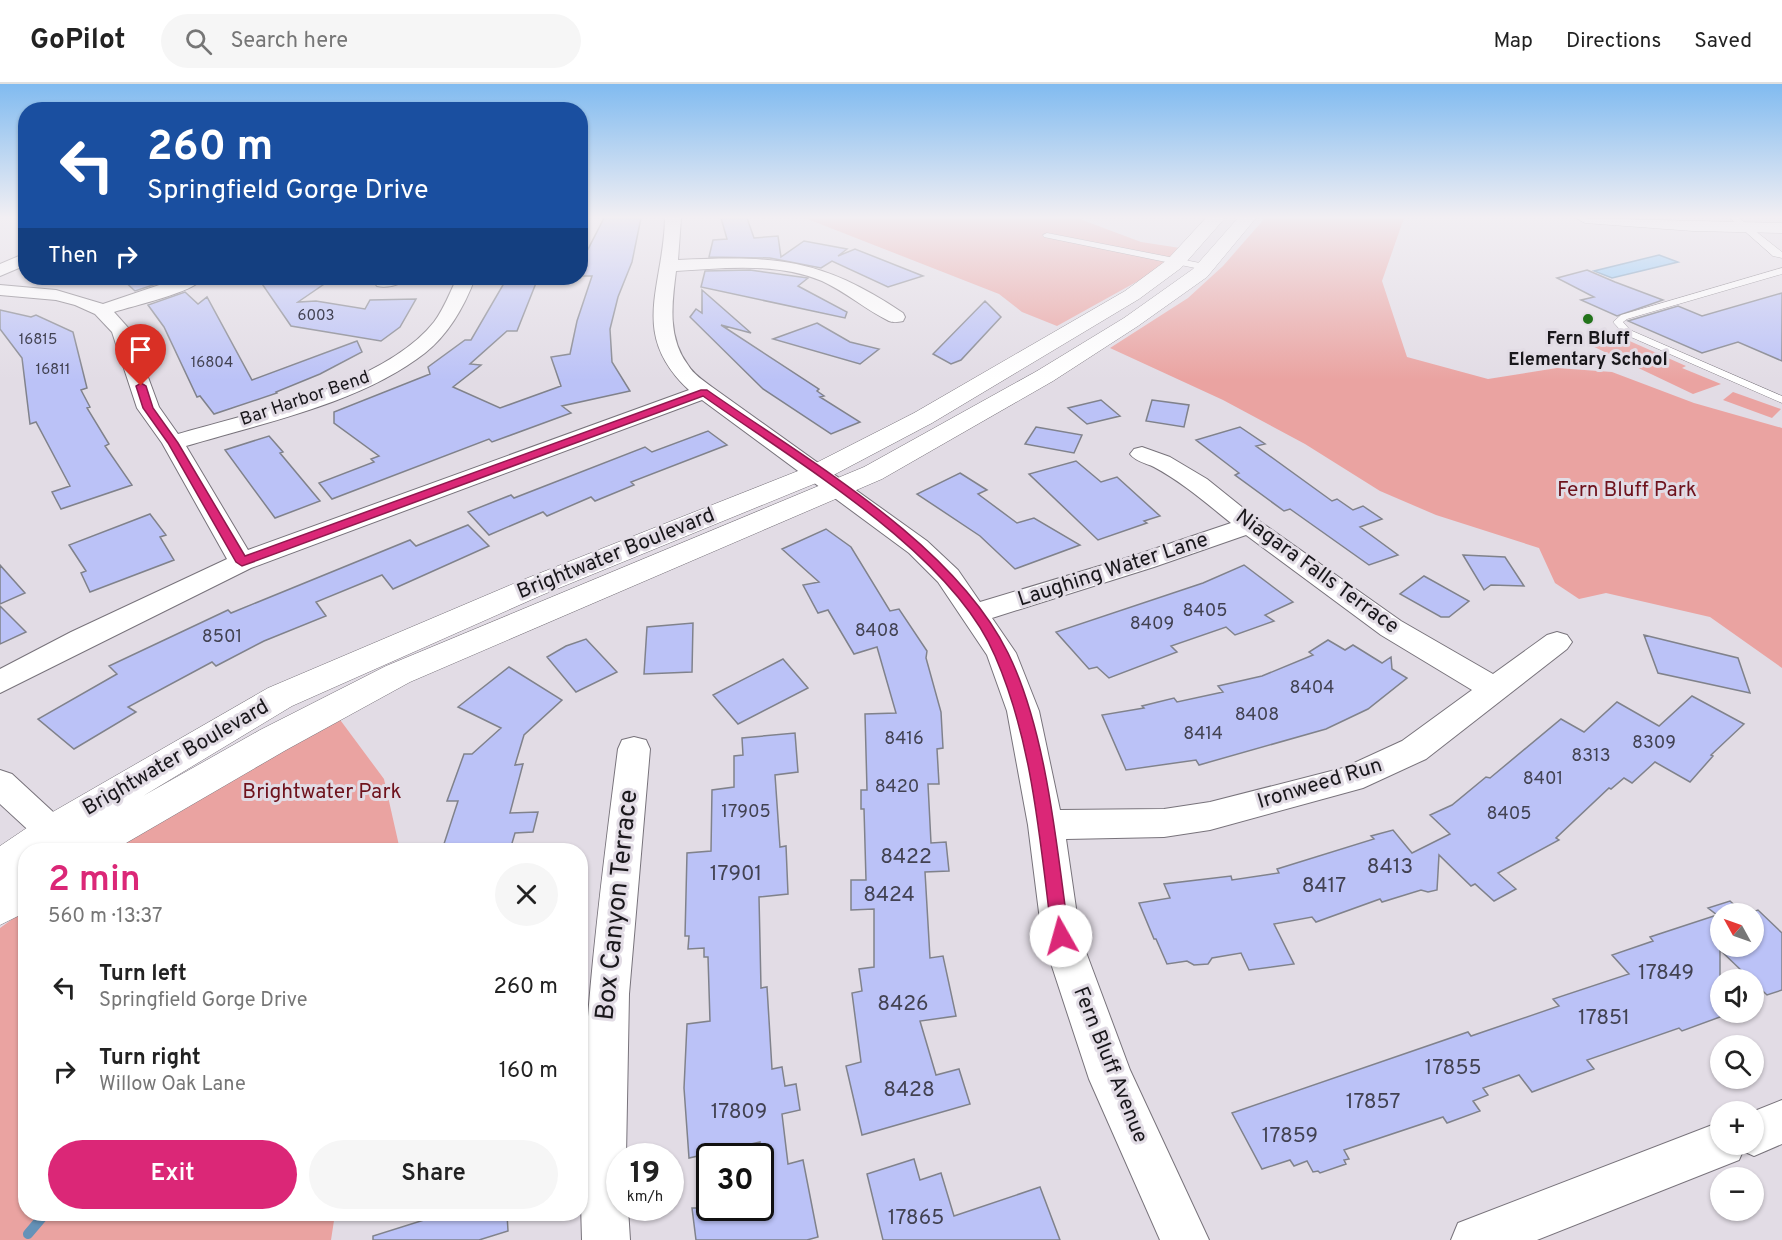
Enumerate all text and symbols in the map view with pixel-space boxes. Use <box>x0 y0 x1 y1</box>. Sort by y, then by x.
search box <box>161 14 581 68</box>
text: GoPilot <box>30 23 125 59</box>
icon: search <box>182 25 215 58</box>
text: Search here <box>230 28 348 55</box>
text: Map <box>1493 28 1533 55</box>
text: Directions <box>1566 28 1661 55</box>
text: Saved <box>1694 28 1752 55</box>
text: 260 m <box>147 122 273 175</box>
icon: left <box>48 126 126 204</box>
text: Springfield Gorge Drive <box>147 174 429 208</box>
icon: right <box>110 240 143 273</box>
text: Then <box>48 243 98 270</box>
house number: 6003 <box>297 307 335 326</box>
marker: Fern Bluff Elementary School <box>1581 312 1595 326</box>
pin <box>115 324 166 386</box>
place label: Fern Bluff Elementary School <box>1508 328 1668 372</box>
house number: 16815 <box>19 331 57 350</box>
icon: arrive <box>124 333 157 366</box>
house number: 16804 <box>191 354 233 373</box>
house number: 16811 <box>36 361 70 380</box>
street label: Bar Harbor Bend <box>237 366 373 432</box>
park label: Fern Bluff Park <box>1557 477 1697 504</box>
street label: Brightwater Boulevard <box>513 502 719 606</box>
street label: Niagara Falls Terrace <box>1230 504 1404 640</box>
street label: Laughing Water Lane <box>1014 526 1212 614</box>
house number: 8405 <box>1183 600 1227 623</box>
house number: 8409 <box>1130 613 1174 636</box>
house number: 8408 <box>855 620 899 643</box>
house number: 8501 <box>202 626 242 649</box>
house number: 8404 <box>1290 677 1334 700</box>
street label: Brightwater Boulevard <box>78 694 274 822</box>
house number: 8408 <box>1235 704 1279 727</box>
house number: 8414 <box>1183 723 1223 746</box>
house number: 8416 <box>884 728 924 751</box>
house number: 8309 <box>1632 732 1676 755</box>
house number: 8313 <box>1571 745 1611 768</box>
street label: Ironweed Run <box>1254 752 1386 816</box>
house number: 8401 <box>1523 768 1563 791</box>
house number: 8420 <box>875 776 919 799</box>
park label: Brightwater Park <box>242 779 402 806</box>
street label: Box Canyon Terrace <box>589 788 647 1022</box>
house number: 17905 <box>721 801 771 824</box>
house number: 8405 <box>1487 803 1531 826</box>
house number: 8422 <box>880 844 932 871</box>
house number: 8413 <box>1367 854 1413 881</box>
text: 2 min <box>48 858 141 904</box>
house number: 17901 <box>710 861 762 888</box>
button: close <box>495 863 558 926</box>
house number: 8417 <box>1302 873 1346 900</box>
house number: 8424 <box>863 882 915 909</box>
north arrow <box>1710 903 1764 957</box>
map controls <box>1710 903 1764 1221</box>
text: 560 m · 13:37 <box>48 904 163 930</box>
position arrow <box>1029 904 1093 968</box>
house number: 17849 <box>1638 960 1694 987</box>
text: Turn left <box>99 961 187 988</box>
button: sound <box>1710 969 1764 1023</box>
icon: left <box>48 971 81 1004</box>
text: 260 m <box>493 974 558 1001</box>
street label: Fern Bluff Avenue <box>1066 983 1154 1147</box>
text: Springfield Gorge Drive <box>99 988 308 1014</box>
house number: 8426 <box>877 991 929 1018</box>
house number: 17851 <box>1578 1005 1630 1032</box>
button: search <box>1710 1035 1764 1089</box>
text: Turn right <box>99 1045 201 1072</box>
icon: right <box>48 1055 81 1088</box>
house number: 17855 <box>1425 1055 1482 1082</box>
text: 160 m <box>499 1058 558 1085</box>
text: Willow Oak Lane <box>99 1072 246 1098</box>
house number: 8428 <box>883 1077 935 1104</box>
house number: 17857 <box>1346 1089 1400 1116</box>
house number: 17809 <box>711 1099 767 1126</box>
button: + <box>1710 1101 1764 1155</box>
house number: 17859 <box>1262 1123 1318 1150</box>
button: Exit <box>48 1140 297 1209</box>
button: Share <box>309 1140 558 1209</box>
speed limit sign: 30 <box>696 1143 774 1221</box>
text: 19 <box>630 1156 660 1193</box>
button: − <box>1710 1167 1764 1221</box>
text: km/h <box>627 1188 663 1207</box>
house number: 17865 <box>888 1205 944 1232</box>

